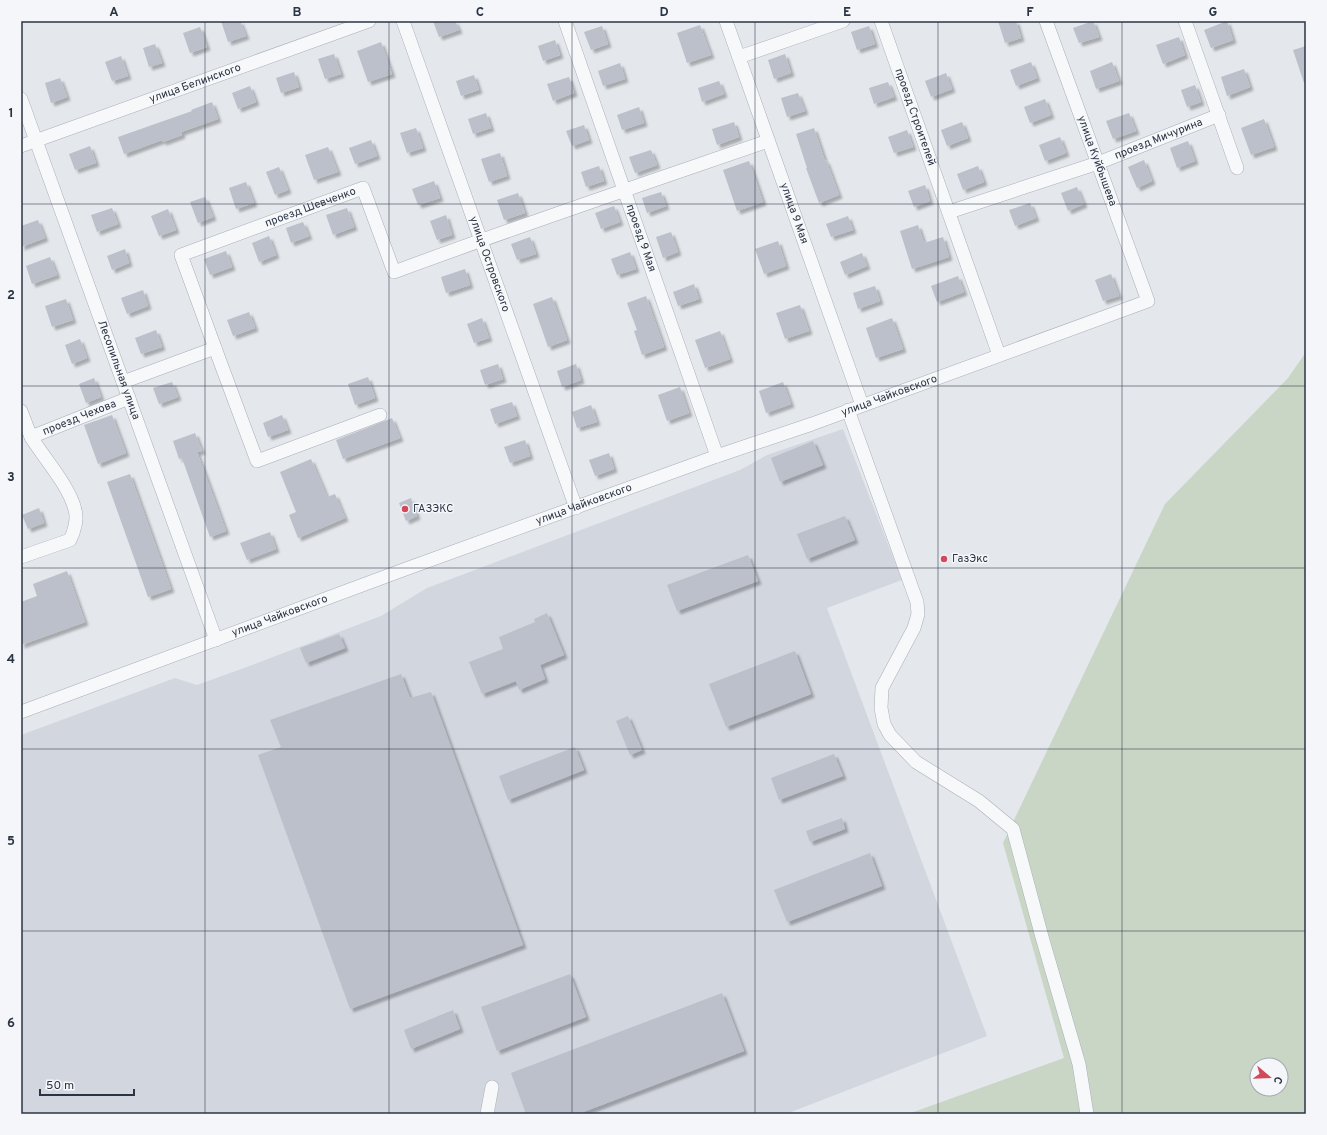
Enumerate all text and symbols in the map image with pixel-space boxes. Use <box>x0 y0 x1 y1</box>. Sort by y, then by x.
text: A <box>109 5 119 21</box>
text: B <box>293 5 302 21</box>
text: C <box>476 5 484 21</box>
text: D <box>659 5 669 21</box>
text: E <box>843 5 851 21</box>
text: F <box>1026 5 1034 21</box>
text: G <box>1209 5 1218 21</box>
street label: улица Белинского <box>147 61 243 106</box>
street label: проезд Строителей <box>891 67 939 168</box>
text: 1 <box>8 106 14 122</box>
street label: улица Куйбышева <box>1074 114 1120 208</box>
street label: проезд Мичурина <box>1112 115 1205 163</box>
street label: улица 9 Мая <box>777 181 811 246</box>
street label: проезд Шевченко <box>263 184 358 230</box>
street label: проезд 9 Мая <box>623 203 659 274</box>
street label: улица Островского <box>466 214 513 314</box>
text: 2 <box>7 288 15 304</box>
street label: Лесопильная улица <box>94 318 143 422</box>
street label: улица Чайковского <box>839 372 939 420</box>
street label: проезд Чехова <box>41 397 118 439</box>
text: 3 <box>7 470 15 486</box>
street label: улица Чайковского <box>534 480 634 528</box>
place label: ГАЗЭКС <box>413 502 453 516</box>
marker: ГАЗЭКС <box>400 504 410 514</box>
place label: ГазЭкс <box>952 552 988 566</box>
marker: ГазЭкс <box>939 554 949 564</box>
street label: улица Чайковского <box>230 592 330 640</box>
text: 4 <box>7 652 15 668</box>
text: 5 <box>7 834 15 850</box>
text: 6 <box>7 1016 15 1032</box>
north arrow <box>1249 1057 1289 1097</box>
scale bar <box>40 1071 134 1097</box>
text: С <box>1270 1074 1285 1086</box>
text: 50 m <box>46 1078 74 1094</box>

